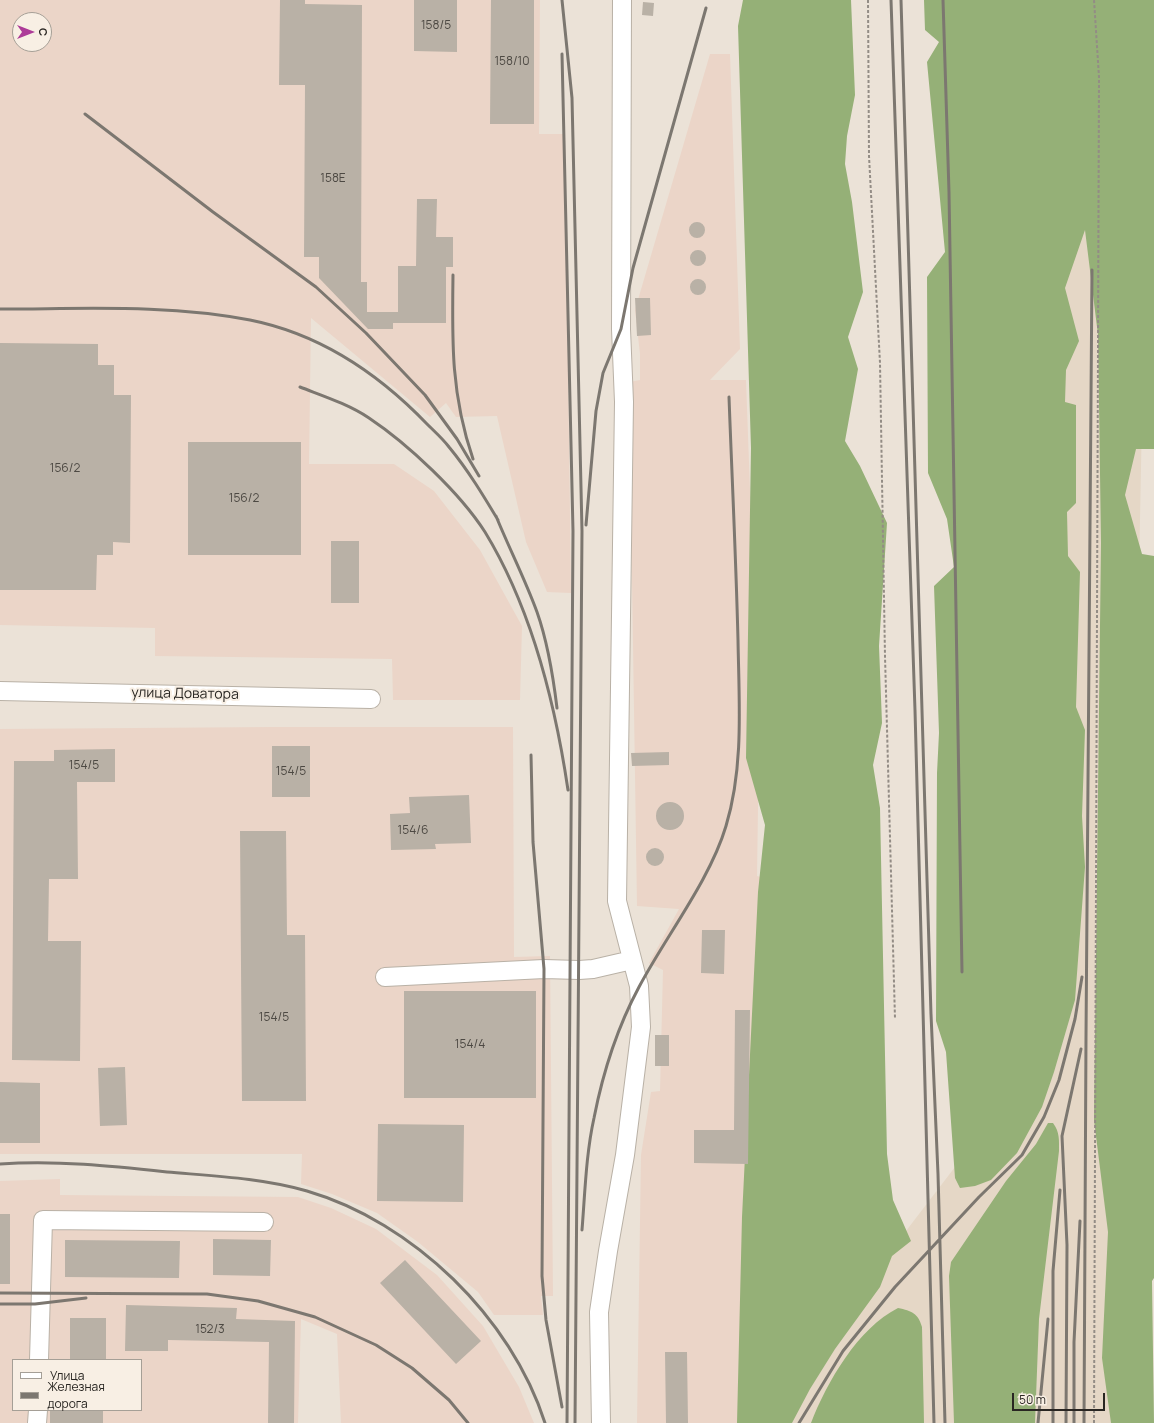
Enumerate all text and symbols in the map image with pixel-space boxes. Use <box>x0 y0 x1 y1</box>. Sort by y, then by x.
north arrow <box>12 12 52 52</box>
house number: 158/5 <box>421 19 451 33</box>
text: С <box>36 28 51 36</box>
house number: 158/10 <box>494 55 530 69</box>
house number: 158Е <box>320 172 346 186</box>
house number: 156/2 <box>50 462 80 476</box>
house number: 156/2 <box>229 492 259 506</box>
street label: улица Доватора <box>131 685 239 703</box>
house number: 154/5 <box>69 759 99 773</box>
house number: 154/5 <box>276 765 306 779</box>
house number: 154/6 <box>398 824 428 838</box>
house number: 154/5 <box>259 1011 289 1025</box>
house number: 154/4 <box>455 1038 485 1052</box>
house number: 152/3 <box>195 1323 225 1337</box>
legend <box>12 1359 142 1411</box>
text: Улица <box>50 1367 84 1384</box>
text: Железная дорога <box>47 1378 105 1412</box>
scale bar <box>1014 1385 1107 1411</box>
text: 50 m <box>1019 1391 1046 1408</box>

